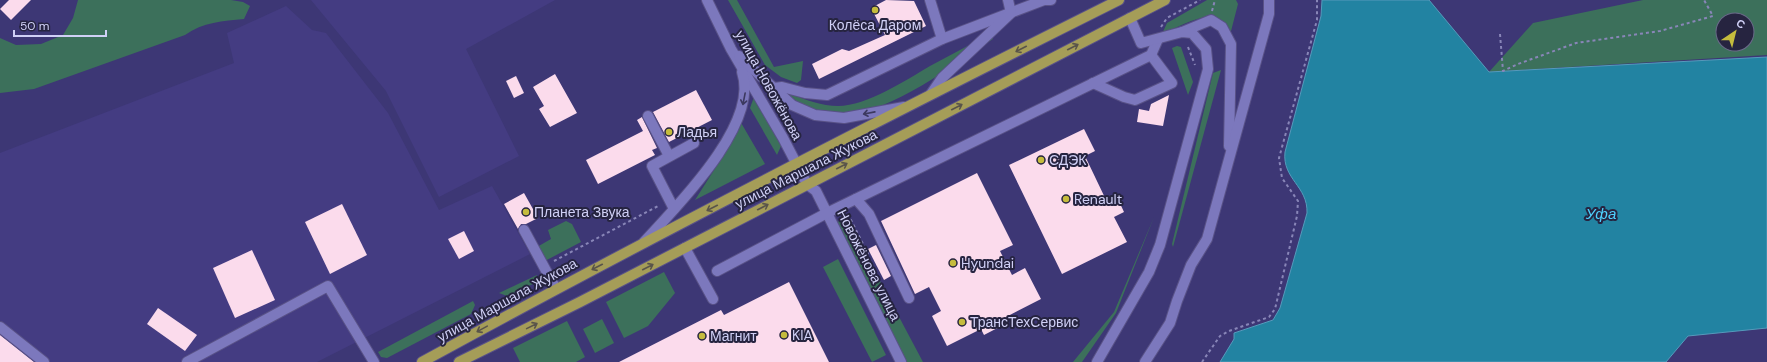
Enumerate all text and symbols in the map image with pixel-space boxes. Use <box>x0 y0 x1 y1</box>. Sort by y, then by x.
marker: Колёса Даром <box>870 5 880 15</box>
scale bar <box>14 12 106 38</box>
north arrow <box>1715 12 1755 52</box>
place label: Колёса Даром <box>829 16 921 34</box>
text: С <box>1733 16 1748 32</box>
text: 50 m <box>20 18 49 34</box>
street label: улица Новожёнова <box>731 27 807 143</box>
one-way arrow <box>1067 43 1079 51</box>
one-way arrow <box>1016 46 1028 53</box>
one-way arrow <box>740 92 748 105</box>
one-way arrow <box>951 102 963 110</box>
one-way arrow <box>863 110 876 118</box>
place label: Ладья <box>677 123 717 141</box>
street label: улица Маршала Жукова <box>732 125 880 213</box>
marker: Ладья <box>664 127 674 137</box>
place label: СДЭК <box>1049 151 1087 169</box>
marker: СДЭК <box>1036 155 1046 165</box>
one-way arrow <box>836 162 848 169</box>
place label: Renault <box>1074 190 1122 208</box>
marker: Renault <box>1061 194 1071 204</box>
place label: Планета Звука <box>534 203 630 221</box>
one-way arrow <box>756 203 768 210</box>
one-way arrow <box>707 204 719 212</box>
water label: Уфа <box>1585 204 1616 224</box>
street label: Новожёнова улица <box>833 206 905 324</box>
marker: Планета Звука <box>521 207 531 217</box>
street label: улица Маршала Жукова <box>434 254 580 346</box>
place label: Hyundai <box>961 254 1014 272</box>
marker: Hyundai <box>948 258 958 268</box>
one-way arrow <box>641 263 653 271</box>
one-way arrow <box>591 264 603 271</box>
place label: ТрансТехСервис <box>970 313 1078 331</box>
marker: ТрансТехСервис <box>957 317 967 327</box>
one-way arrow <box>525 322 537 329</box>
one-way arrow <box>477 326 489 333</box>
place label: KIA <box>792 326 813 344</box>
place label: Магнит <box>710 327 757 345</box>
marker: KIA <box>779 330 789 340</box>
marker: Магнит <box>697 331 707 341</box>

